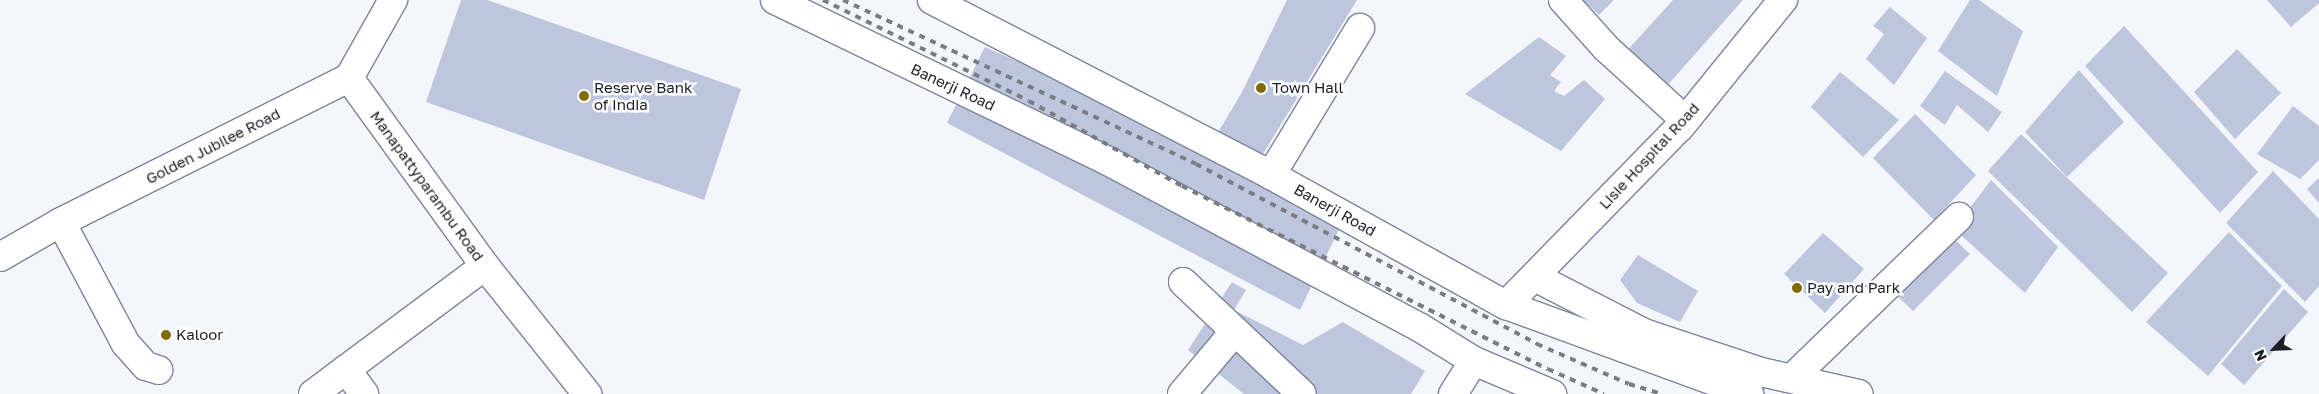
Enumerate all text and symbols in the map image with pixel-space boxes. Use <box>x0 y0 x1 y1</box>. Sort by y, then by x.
street label: Banerji Road <box>908 60 998 114</box>
place label: Reserve Bank of India <box>594 78 692 113</box>
place label: Town Hall <box>1272 79 1343 97</box>
marker: Town Hall <box>1254 81 1268 95</box>
marker: Reserve Bank of India <box>578 90 590 102</box>
street label: Lisie Hospital Road <box>1595 99 1703 213</box>
street label: Golden Jubilee Road <box>143 104 283 188</box>
street label: Manapattyparambu Road <box>366 107 488 265</box>
street label: Banerji Road <box>1291 180 1379 240</box>
place label: Pay and Park <box>1807 279 1900 297</box>
marker: Pay and Park <box>1791 282 1803 294</box>
north arrow <box>2249 324 2299 374</box>
place label: Kaloor <box>176 326 223 344</box>
marker: Kaloor <box>160 329 172 341</box>
text: N <box>2250 347 2270 364</box>

